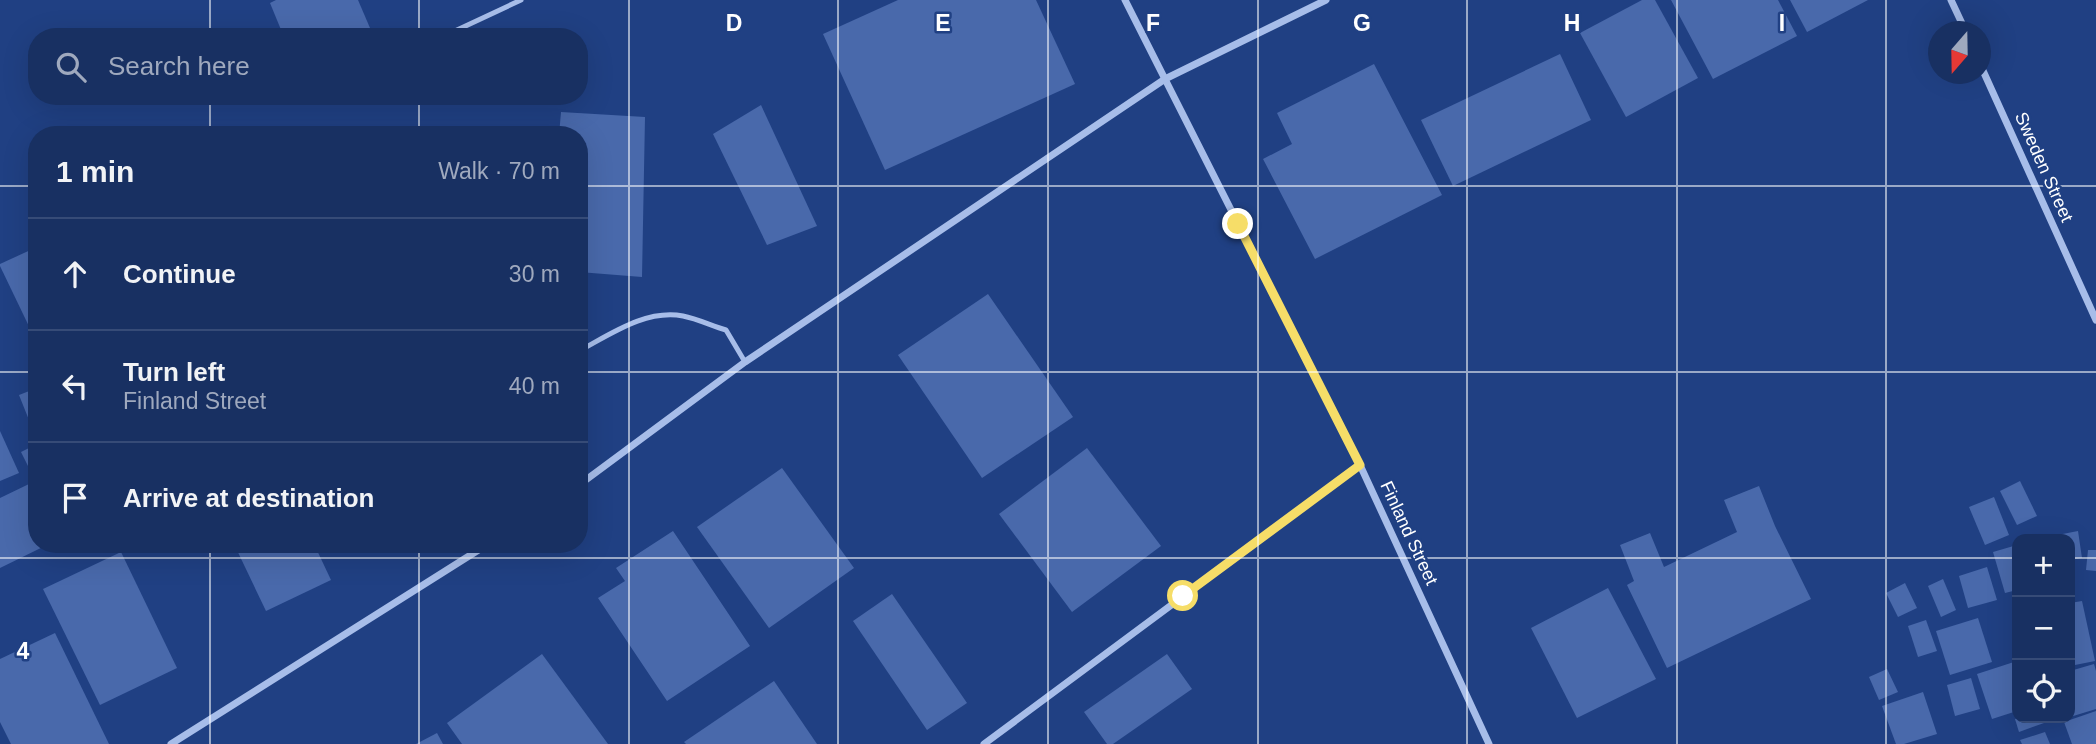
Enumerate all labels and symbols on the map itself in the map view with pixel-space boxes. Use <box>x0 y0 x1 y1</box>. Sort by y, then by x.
text: D <box>726 10 742 36</box>
text: E <box>935 10 951 36</box>
text: F <box>1146 10 1160 36</box>
text: G <box>1353 10 1371 36</box>
text: H <box>1564 10 1580 36</box>
text: I <box>1779 10 1785 36</box>
north arrow <box>1928 21 1991 84</box>
street label: Sweden Street <box>2011 109 2077 225</box>
route end <box>1222 208 1253 239</box>
street label: Finland Street <box>1376 478 1442 588</box>
route start <box>1167 580 1198 611</box>
text: 4 <box>17 638 30 664</box>

